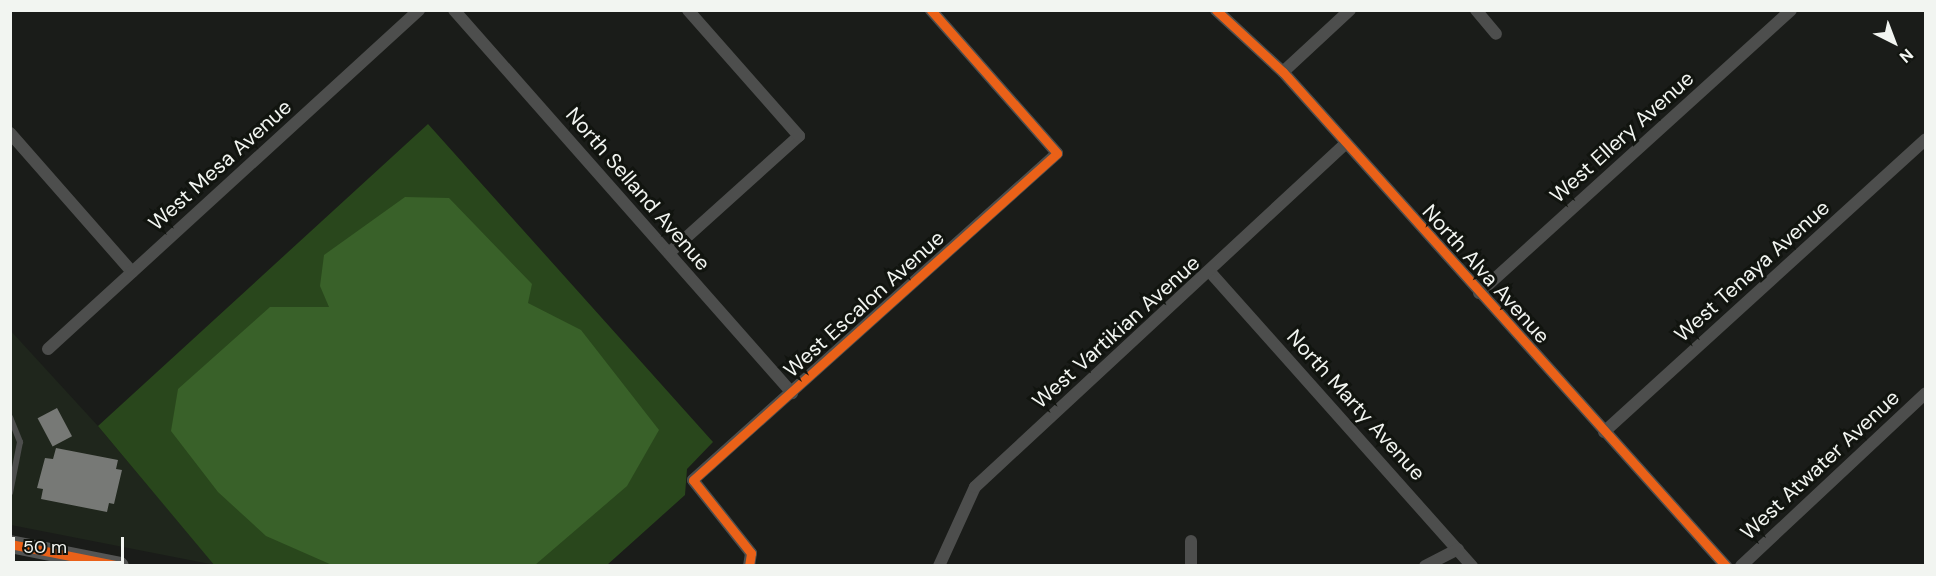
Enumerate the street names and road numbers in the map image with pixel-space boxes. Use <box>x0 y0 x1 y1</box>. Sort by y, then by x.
street label: West Ellery Avenue <box>1545 66 1699 208</box>
street label: West Mesa Avenue <box>143 94 297 236</box>
street label: North Selland Avenue <box>560 102 716 276</box>
street label: West Tenaya Avenue <box>1669 195 1835 347</box>
street label: North Alva Avenue <box>1417 199 1555 349</box>
street label: West Escalon Avenue <box>779 225 949 383</box>
street label: West Vartikian Avenue <box>1027 250 1205 414</box>
street label: North Marty Avenue <box>1282 324 1430 486</box>
street label: West Atwater Avenue <box>1735 385 1905 545</box>

